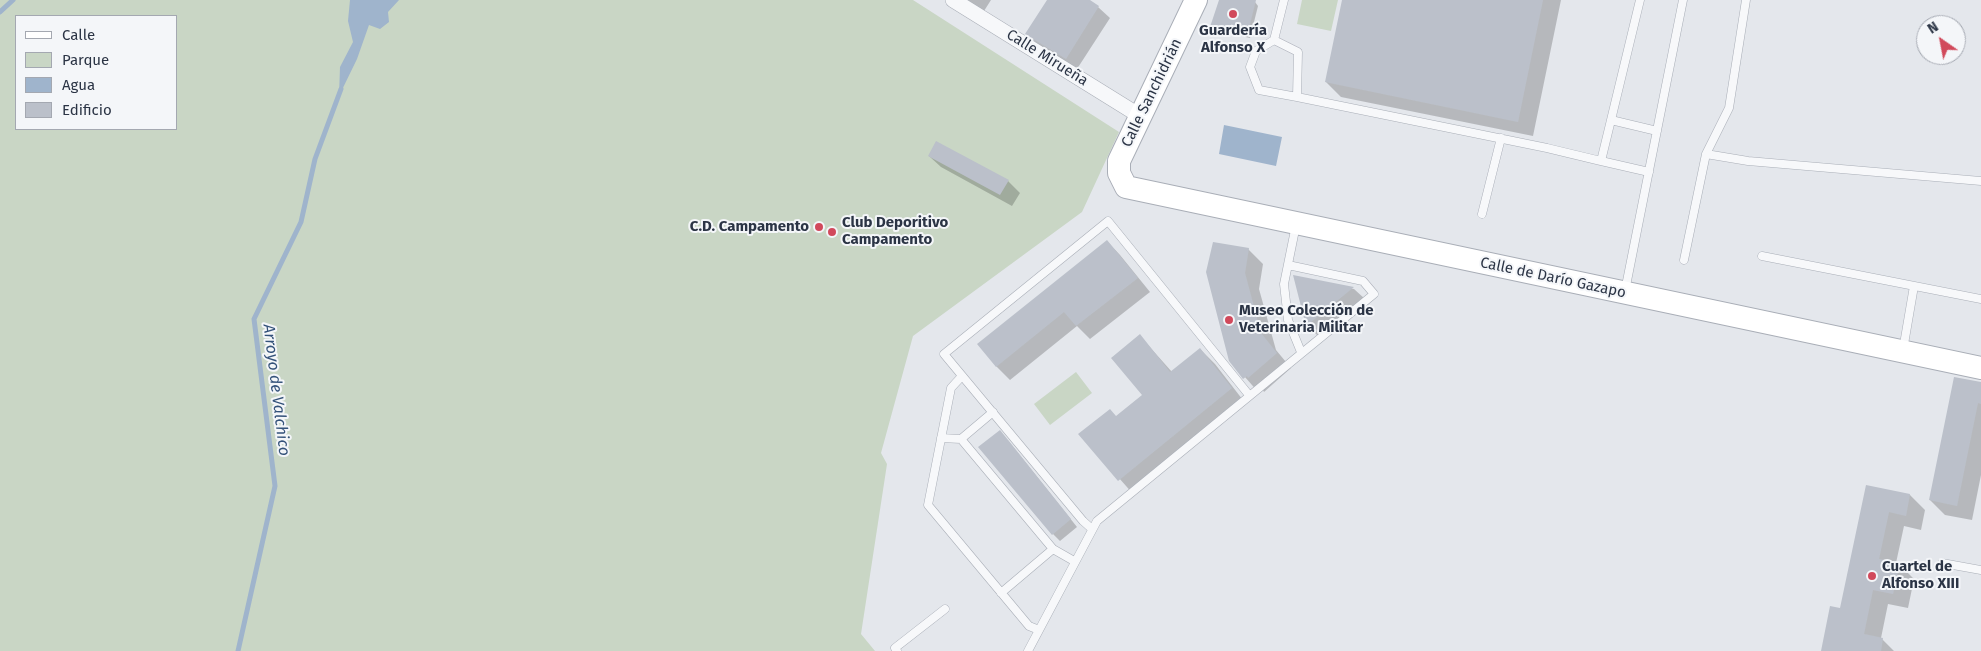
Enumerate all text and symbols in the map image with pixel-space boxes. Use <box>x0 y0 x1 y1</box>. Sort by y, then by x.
marker: Guardería Alfonso X <box>1227 8 1239 20</box>
legend <box>15 15 178 130</box>
north arrow <box>1916 15 1966 65</box>
text: N <box>1925 18 1942 38</box>
place label: Guardería Alfonso X <box>1199 22 1267 57</box>
text: Calle <box>62 26 95 44</box>
street label: Calle Mirueña <box>1003 26 1091 90</box>
street label: Calle Sanchidrián <box>1118 36 1186 150</box>
text: Parque <box>62 51 109 69</box>
text: Agua <box>62 76 95 94</box>
text: Edificio <box>62 101 112 119</box>
place label: Club Deporitivo Campamento <box>842 214 948 249</box>
place label: C.D. Campamento <box>690 218 809 236</box>
marker: C.D. Campamento <box>813 221 825 233</box>
marker: Club Deporitivo Campamento <box>826 226 838 238</box>
street label: Calle de Darío Gazapo <box>1479 254 1627 302</box>
place label: Museo Colección de Veterinaria Militar <box>1239 302 1374 337</box>
marker: Museo Colección de Veterinaria Militar <box>1223 314 1235 326</box>
water label: Arroyo de Valchico <box>258 323 294 457</box>
place label: Cuartel de Alfonso XIII <box>1882 558 1959 593</box>
marker: Cuartel de Alfonso XIII <box>1866 570 1878 582</box>

